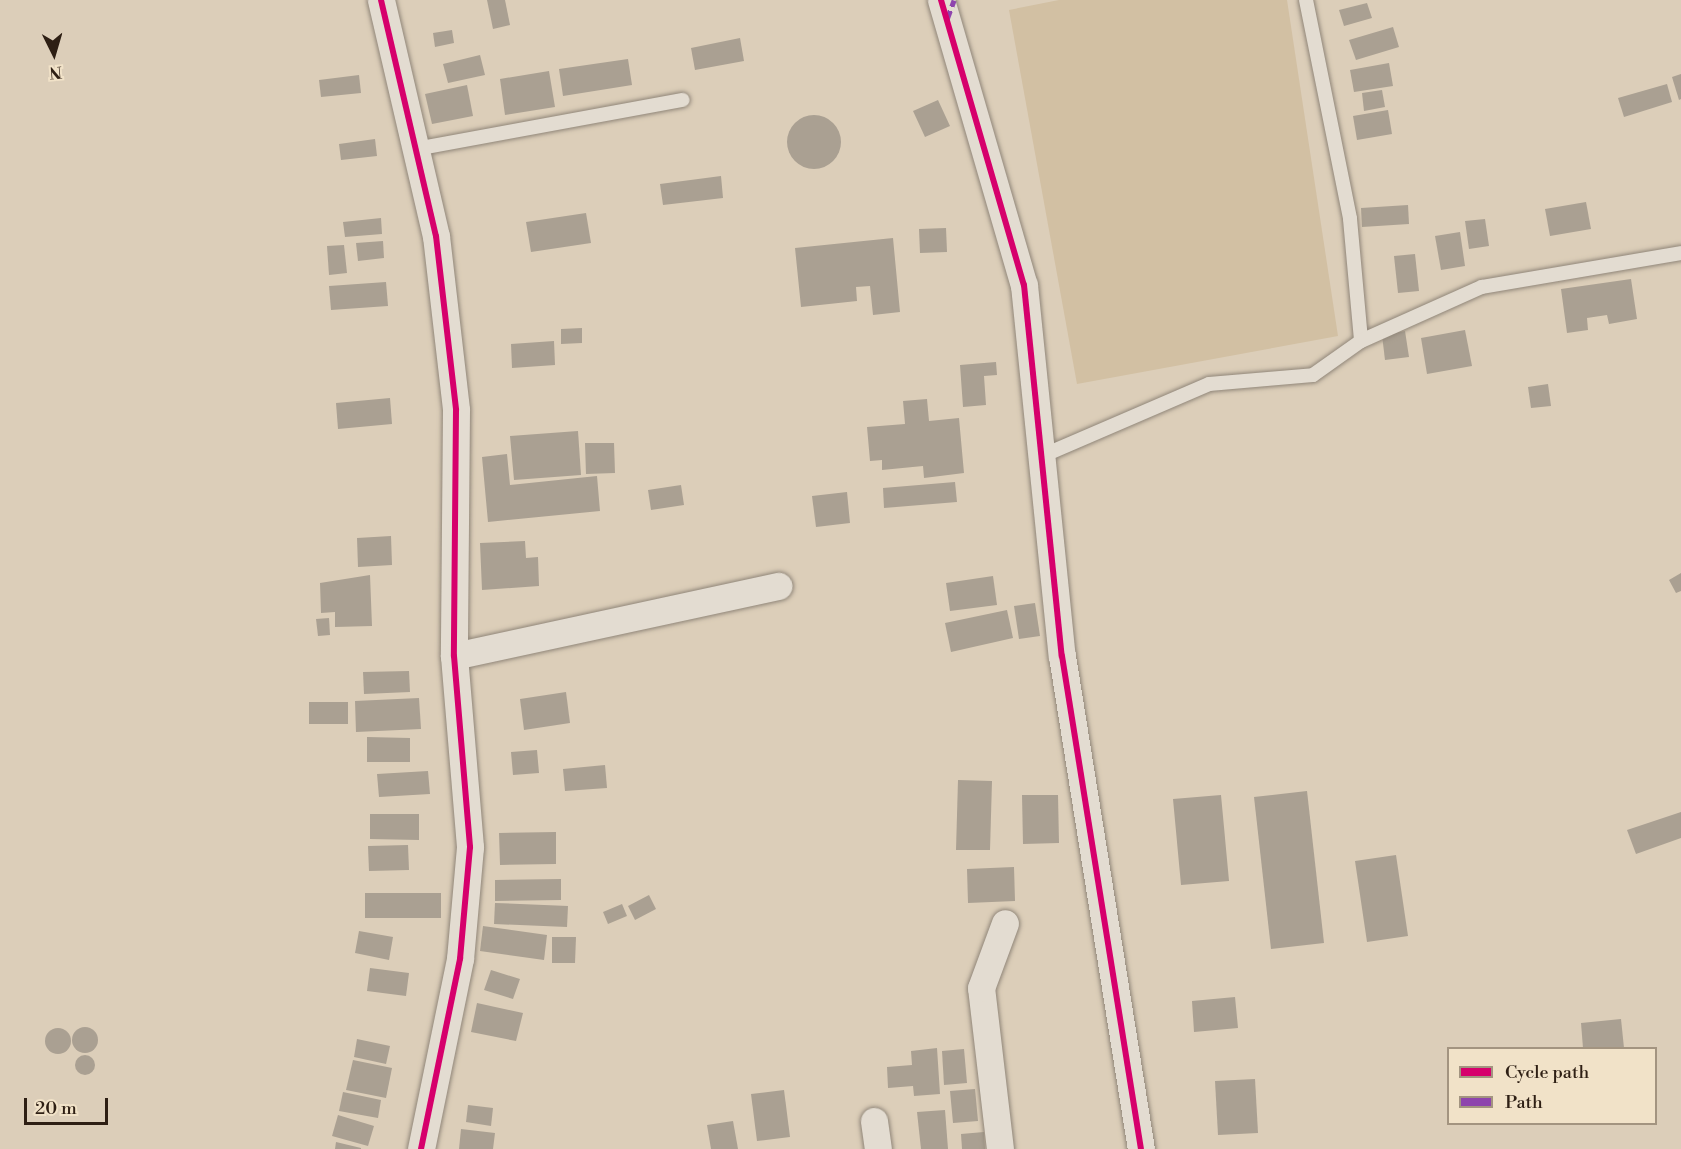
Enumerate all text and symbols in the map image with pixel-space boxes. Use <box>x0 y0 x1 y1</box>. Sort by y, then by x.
north arrow <box>24 24 84 84</box>
text: N <box>48 61 63 82</box>
legend <box>1447 1047 1657 1125</box>
text: Cycle path <box>1505 1061 1589 1084</box>
scale bar <box>27 1086 111 1124</box>
text: Path <box>1505 1091 1543 1114</box>
text: 20 m <box>35 1097 77 1120</box>

